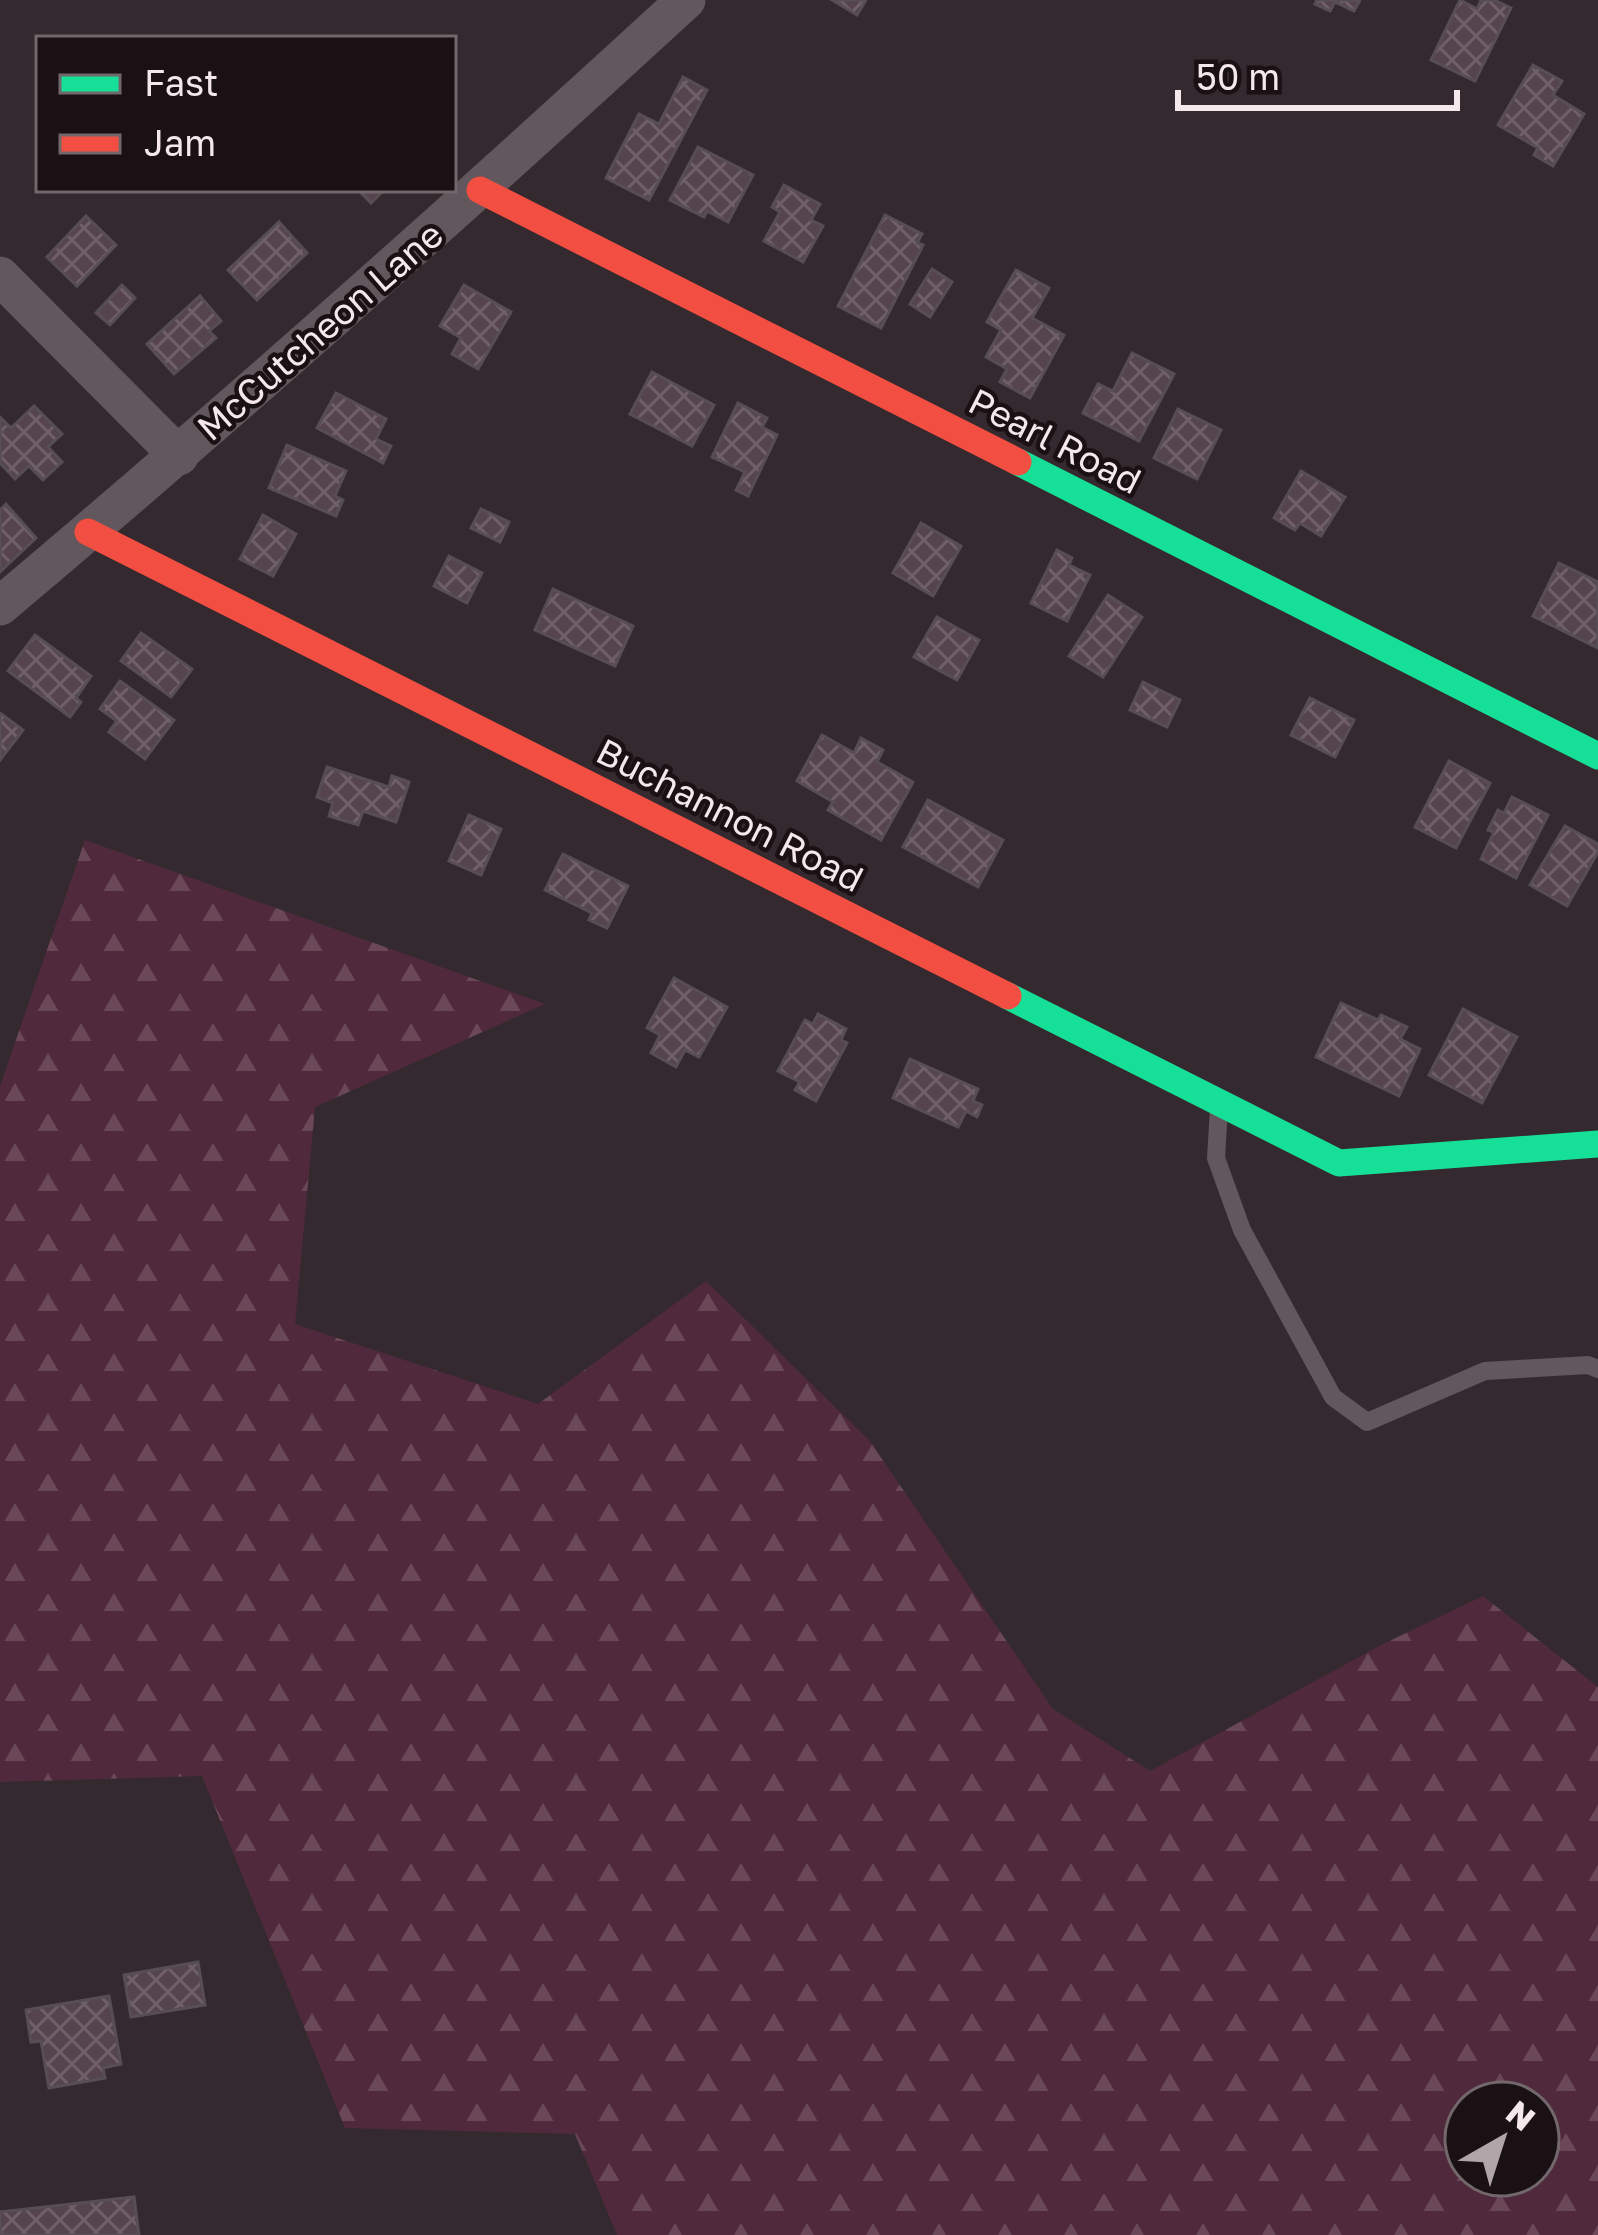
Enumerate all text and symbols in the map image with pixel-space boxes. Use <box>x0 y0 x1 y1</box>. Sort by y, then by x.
legend <box>36 36 456 192</box>
scale bar <box>1178 36 1457 110</box>
text: 50 m <box>1196 55 1280 98</box>
text: Fast <box>144 61 219 104</box>
text: Jam <box>144 121 216 164</box>
street label: McCutcheon Lane <box>188 212 451 449</box>
street label: Pearl Road <box>962 379 1148 502</box>
street label: Buchannon Road <box>590 729 871 900</box>
north arrow <box>1442 2079 1562 2199</box>
text: N <box>1499 2092 1543 2138</box>

